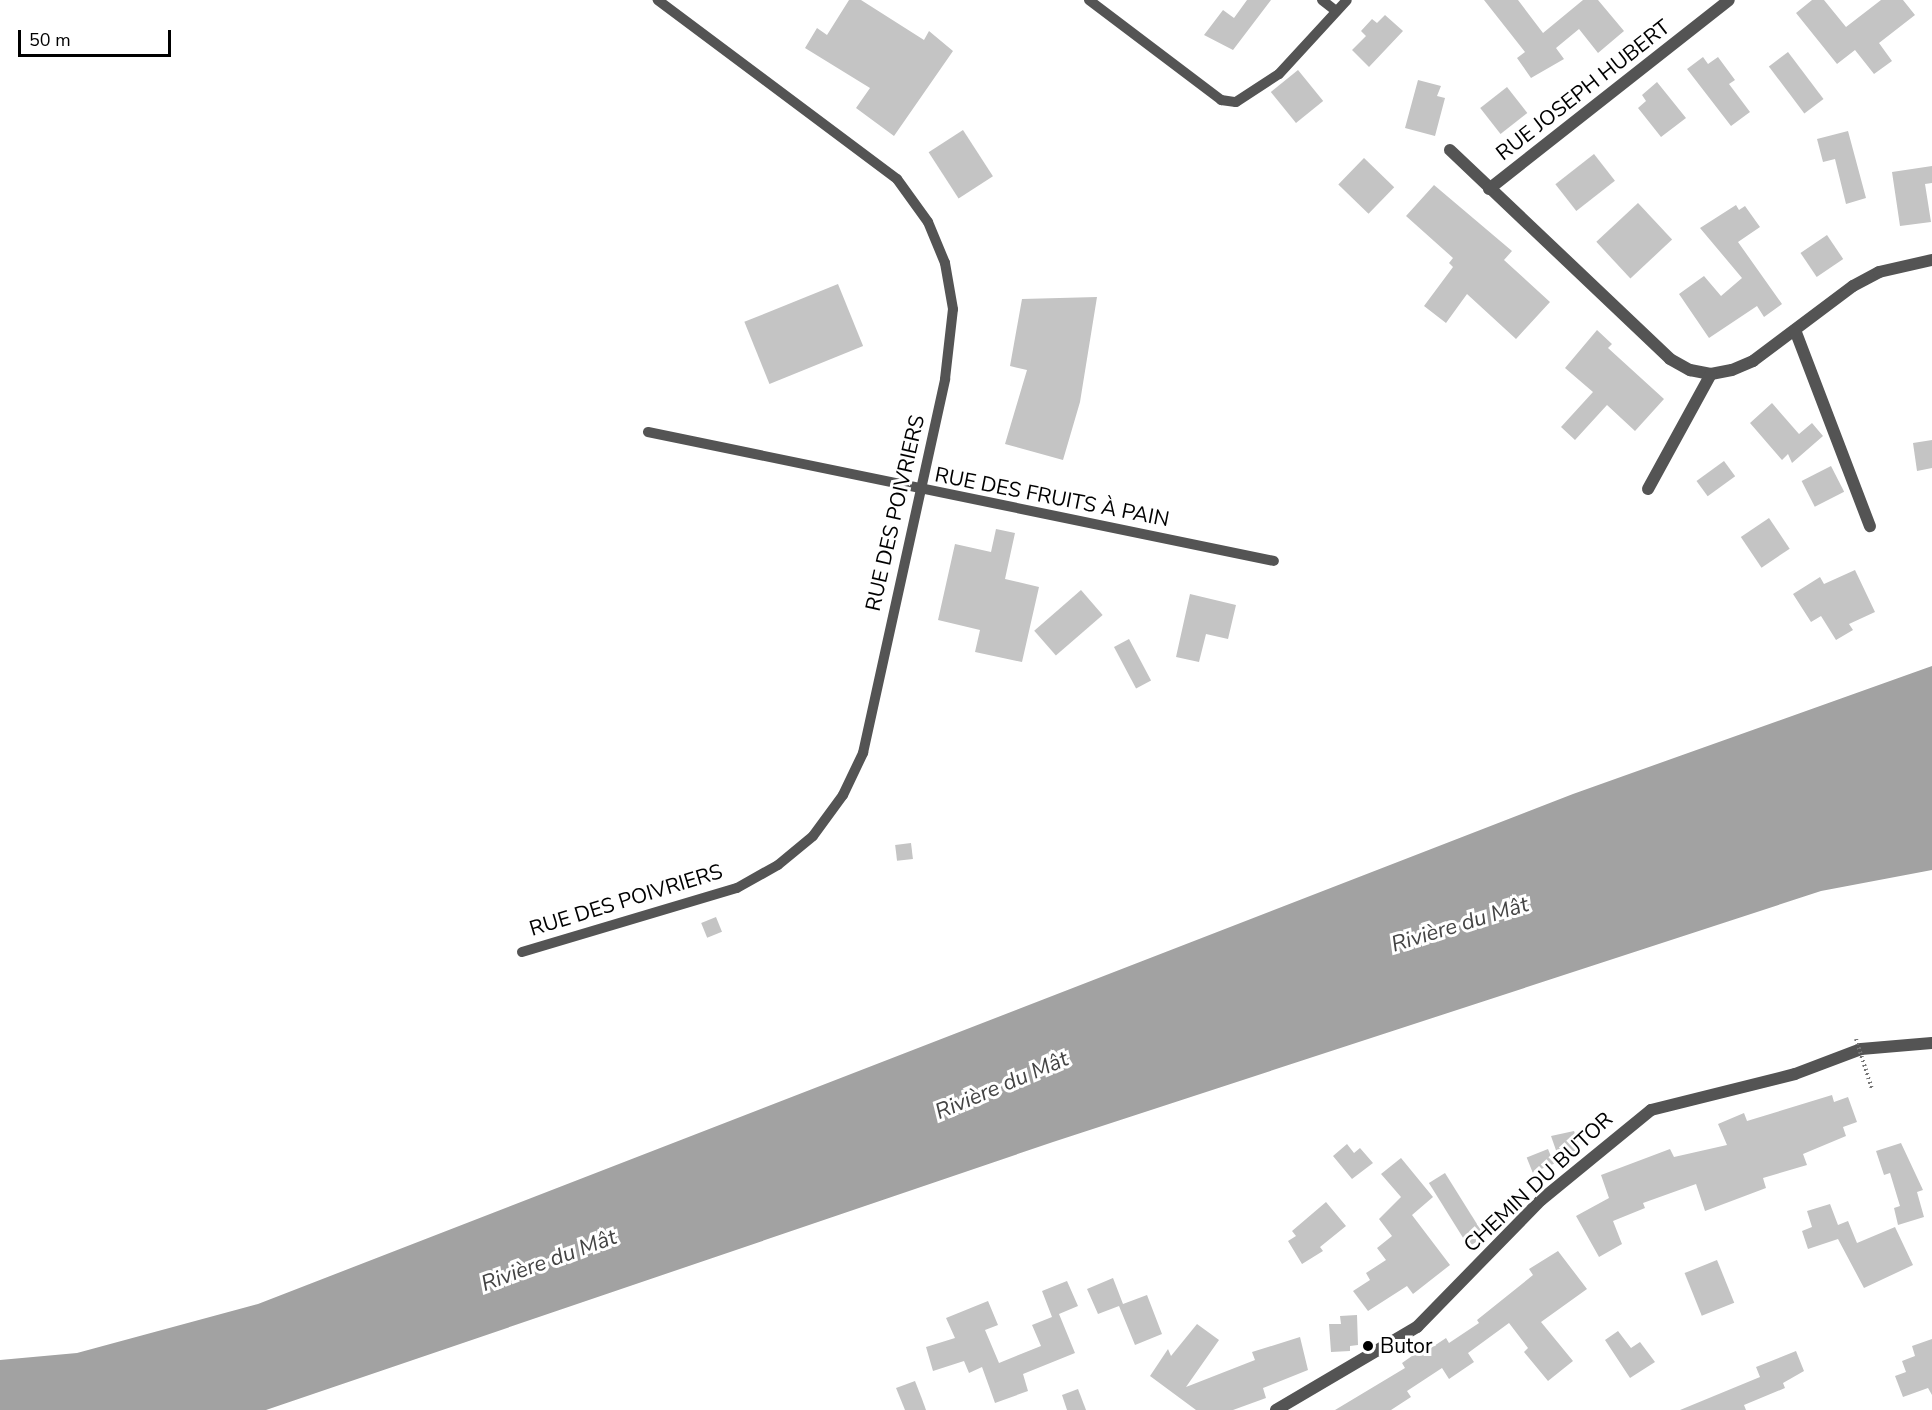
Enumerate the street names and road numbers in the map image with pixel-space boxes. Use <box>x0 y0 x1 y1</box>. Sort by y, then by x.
street label: RUE JOSEPH HUBERT <box>1491 14 1675 166</box>
street label: RUE DES POIVRIERS <box>860 412 930 614</box>
street label: RUE DES FRUITS À PAIN <box>933 462 1171 532</box>
street label: RUE DES POIVRIERS <box>526 859 726 941</box>
street label: CHEMIN DU BUTOR <box>1458 1107 1618 1257</box>

